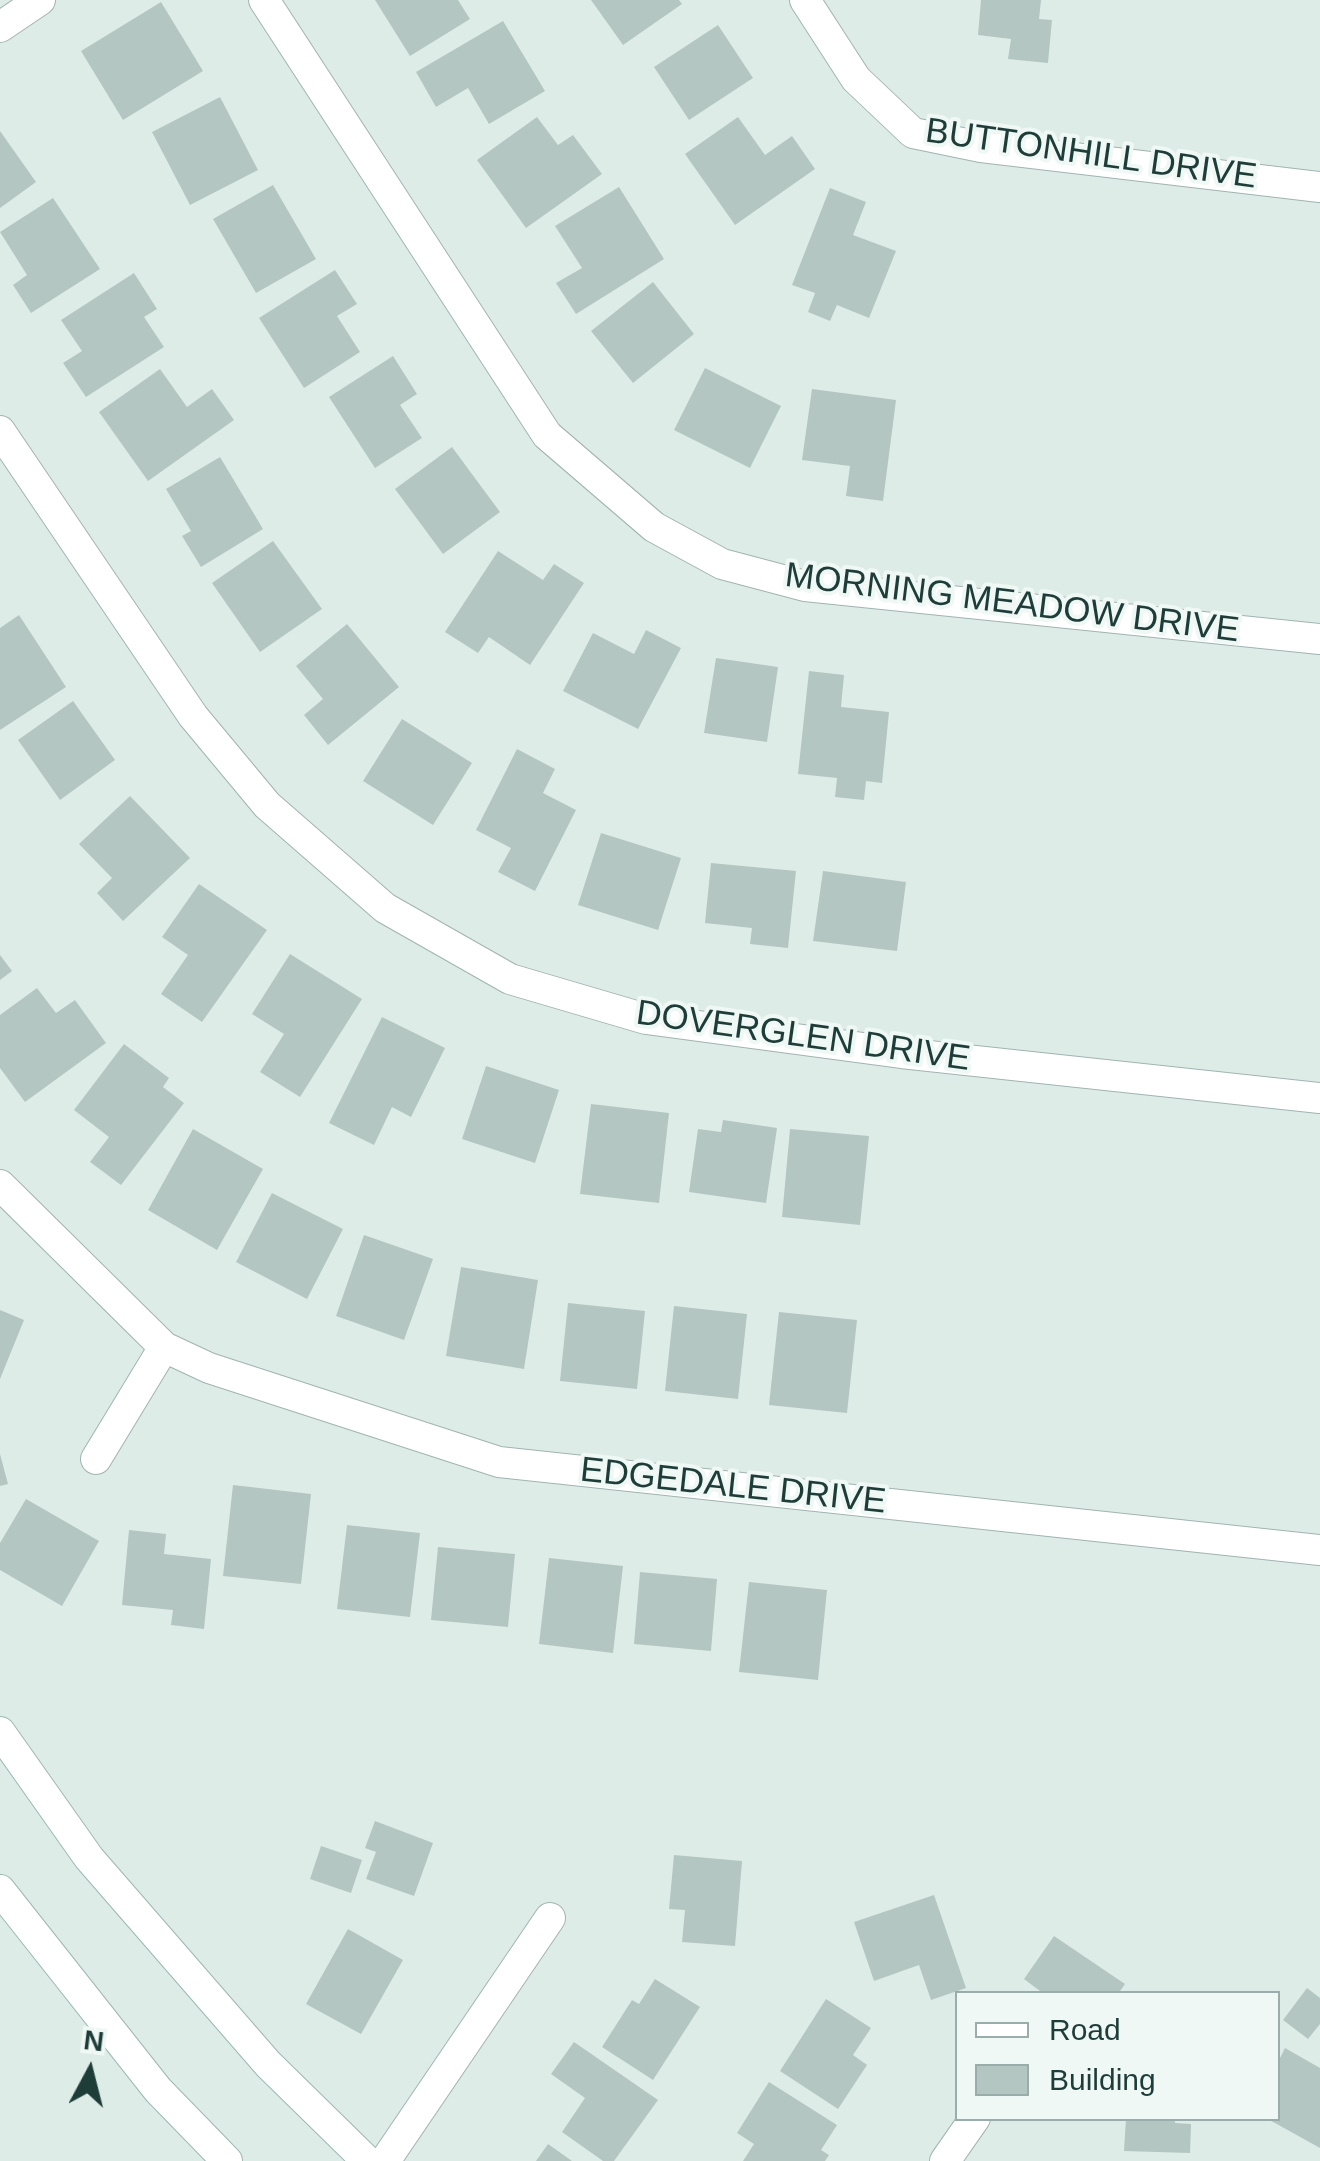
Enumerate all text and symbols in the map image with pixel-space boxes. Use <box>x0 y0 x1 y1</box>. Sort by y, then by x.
street label: BUTTONHILL DRIVE <box>923 111 1259 199</box>
street label: MORNING MEADOW DRIVE <box>783 555 1241 653</box>
street label: DOVERGLEN DRIVE <box>633 993 973 1081</box>
street label: EDGEDALE DRIVE <box>578 1450 888 1524</box>
legend <box>955 1991 1280 2121</box>
text: Road <box>1049 2013 1121 2046</box>
north arrow <box>40 2021 140 2121</box>
text: N <box>82 2024 106 2057</box>
text: Building <box>1049 2063 1156 2096</box>

